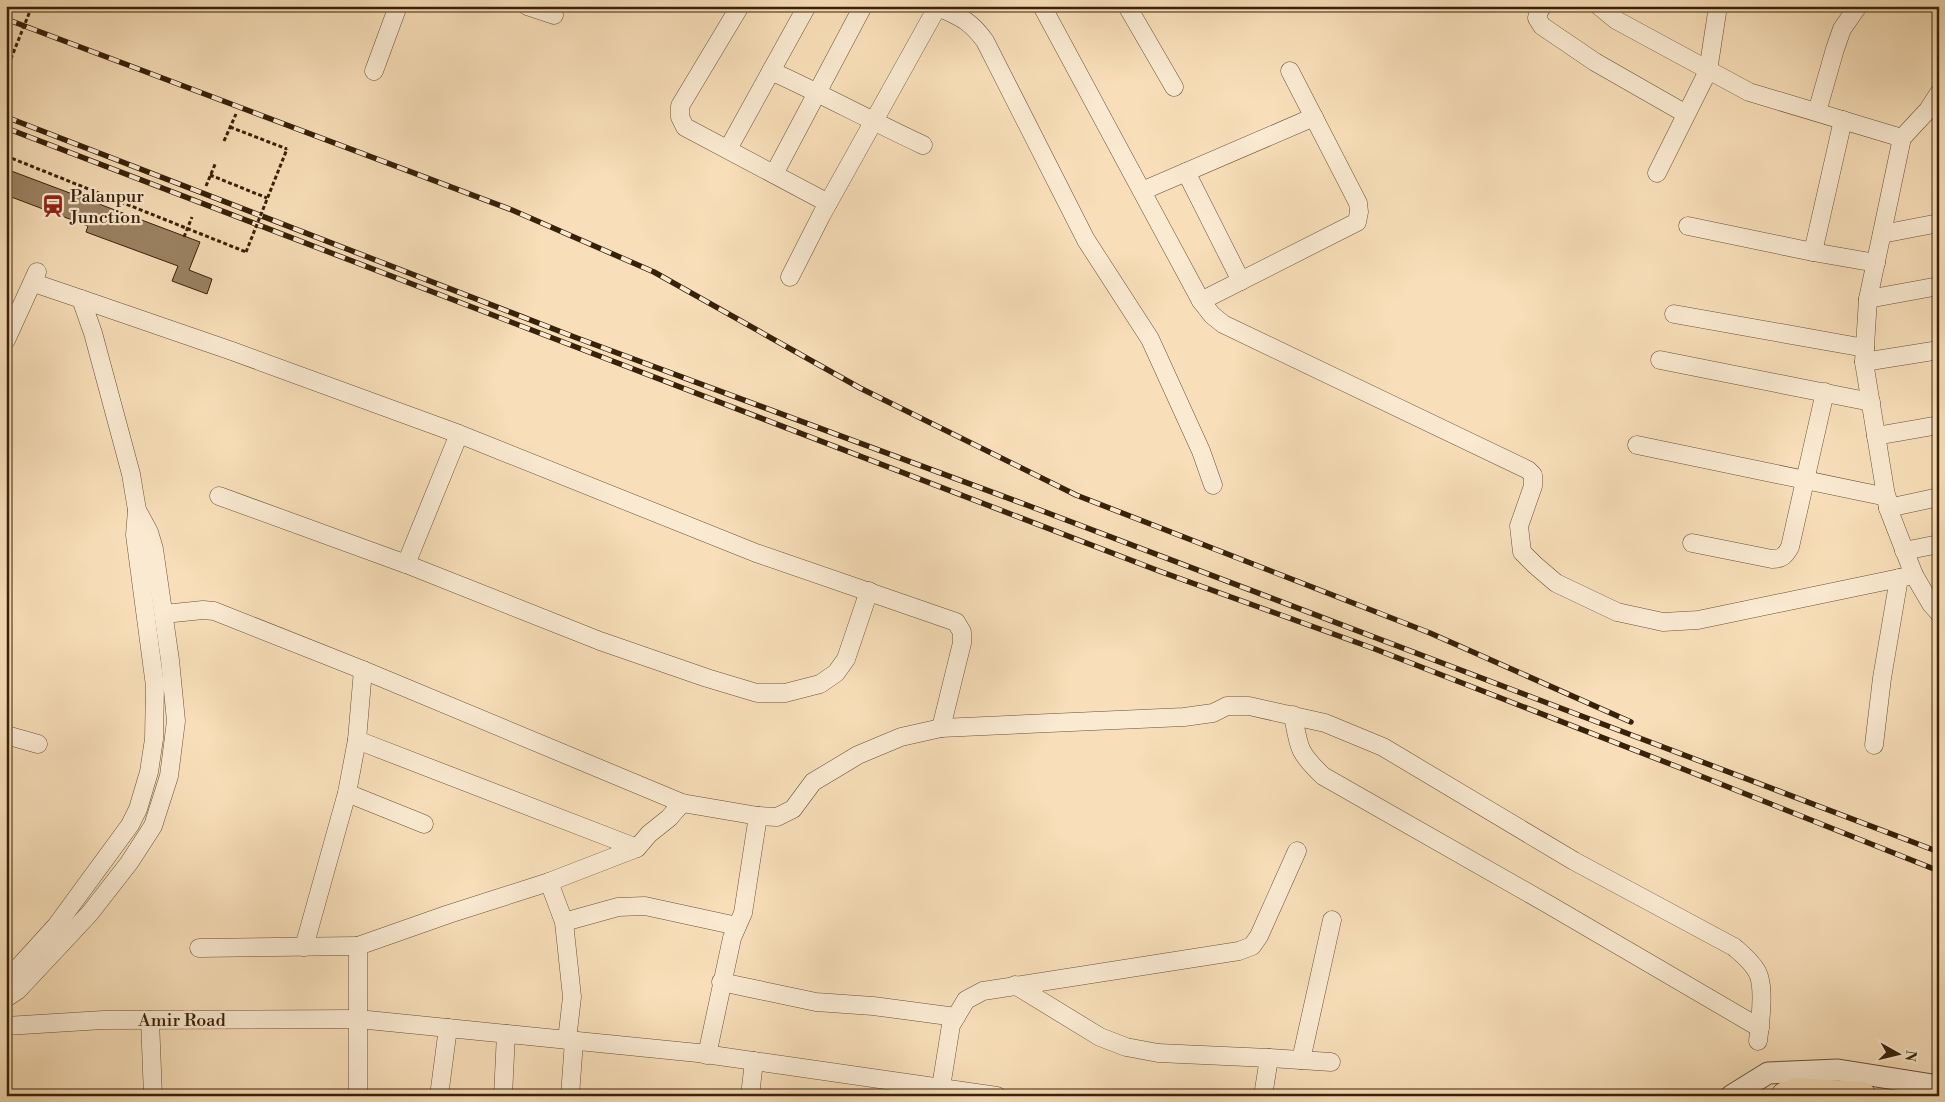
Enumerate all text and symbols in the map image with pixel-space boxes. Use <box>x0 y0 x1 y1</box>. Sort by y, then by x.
place label: Palanpur Junction <box>69 185 144 229</box>
station icon: Palanpur Junction <box>40 193 66 219</box>
street label: Amir Road <box>137 1009 226 1032</box>
north arrow <box>1872 1030 1922 1080</box>
text: N <box>1900 1049 1920 1062</box>

